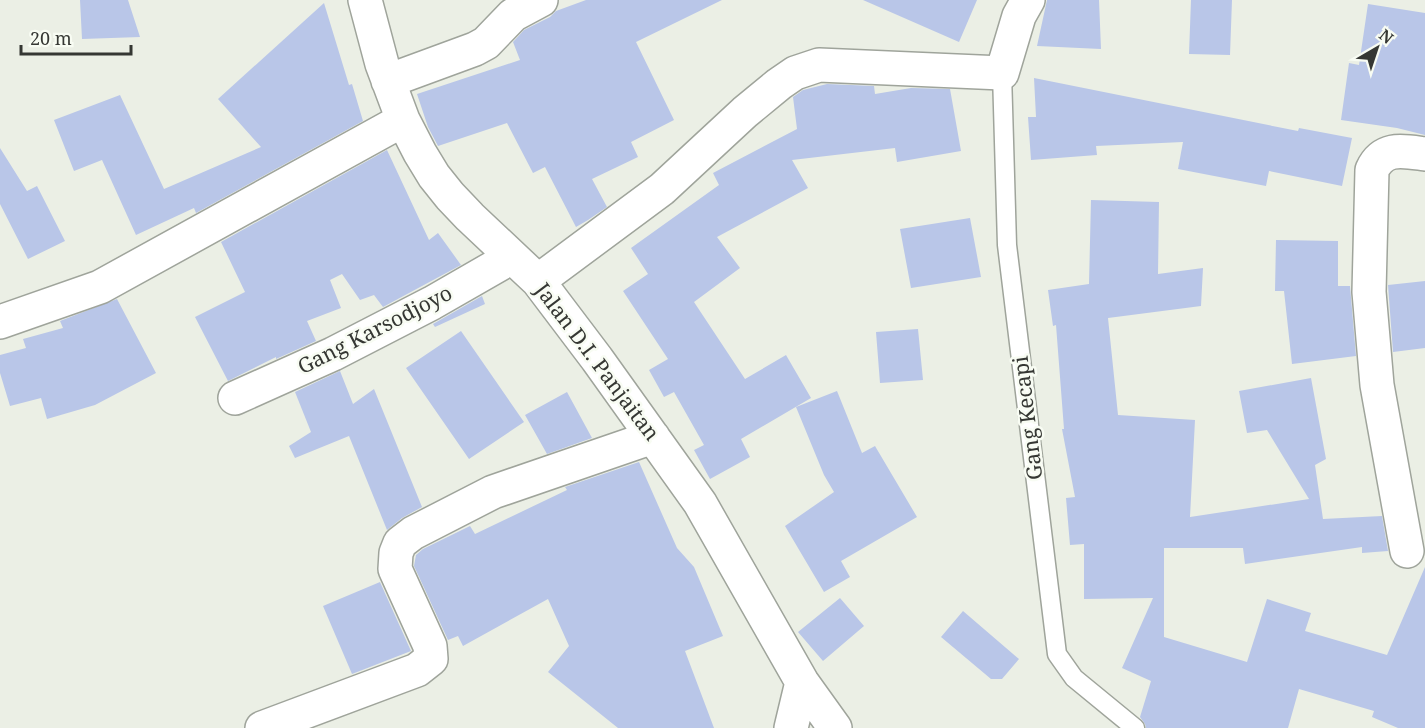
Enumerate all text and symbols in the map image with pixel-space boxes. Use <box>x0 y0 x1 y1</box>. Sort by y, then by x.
scale bar <box>21 18 130 56</box>
north arrow <box>1347 18 1407 78</box>
text: N <box>1375 24 1399 49</box>
text: 20 m <box>30 26 72 50</box>
street label: Jalan D.I. Panjaitan <box>529 276 666 446</box>
street label: Gang Karsodjoyo <box>292 278 457 380</box>
street label: Gang Kecapi <box>1005 354 1048 482</box>

